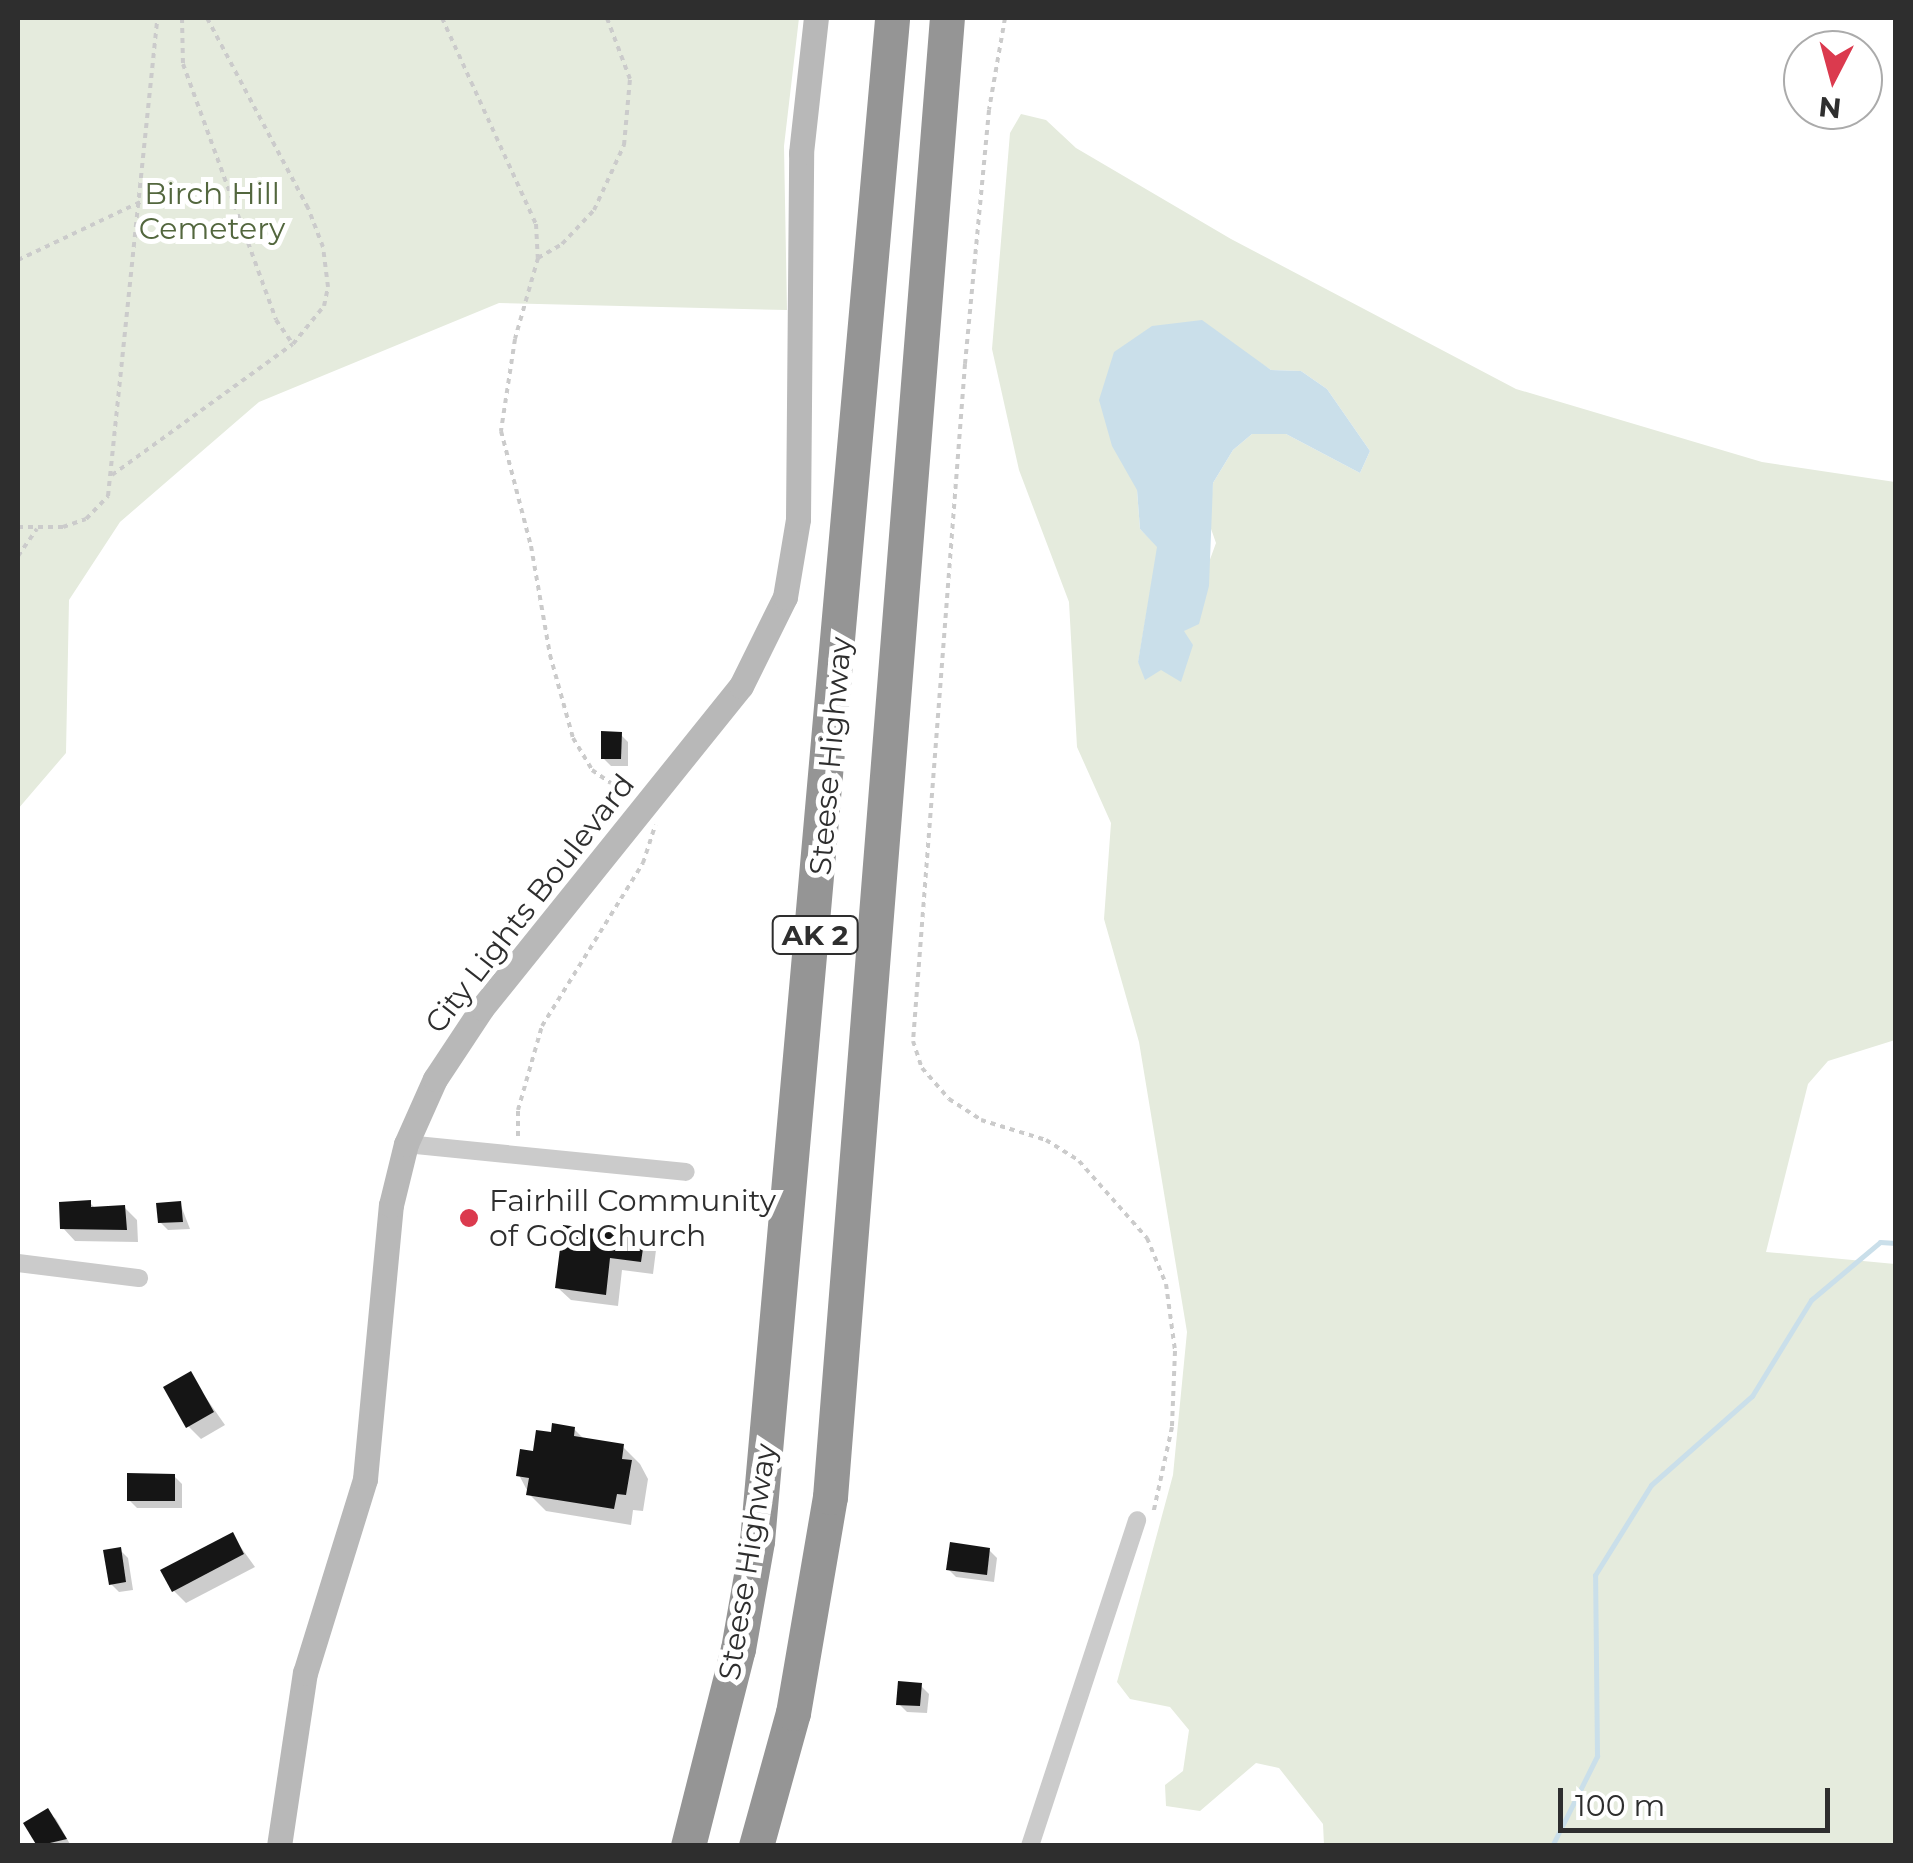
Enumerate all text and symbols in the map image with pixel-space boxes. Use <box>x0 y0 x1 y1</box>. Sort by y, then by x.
north arrow <box>1783 30 1883 130</box>
text: N <box>1817 90 1843 126</box>
park label: Birch Hill Cemetery <box>139 176 285 246</box>
street label: Steese Highway <box>803 635 859 877</box>
street label: City Lights Boulevard <box>418 767 642 1041</box>
road number: AK 2 <box>770 912 860 958</box>
place label: Fairhill Community of God Church <box>489 1183 776 1254</box>
marker: Fairhill Community of God Church <box>458 1207 480 1229</box>
street label: Steese Highway <box>712 1441 784 1683</box>
scale bar <box>1563 1768 1836 1830</box>
text: 100 m <box>1575 1787 1665 1824</box>

